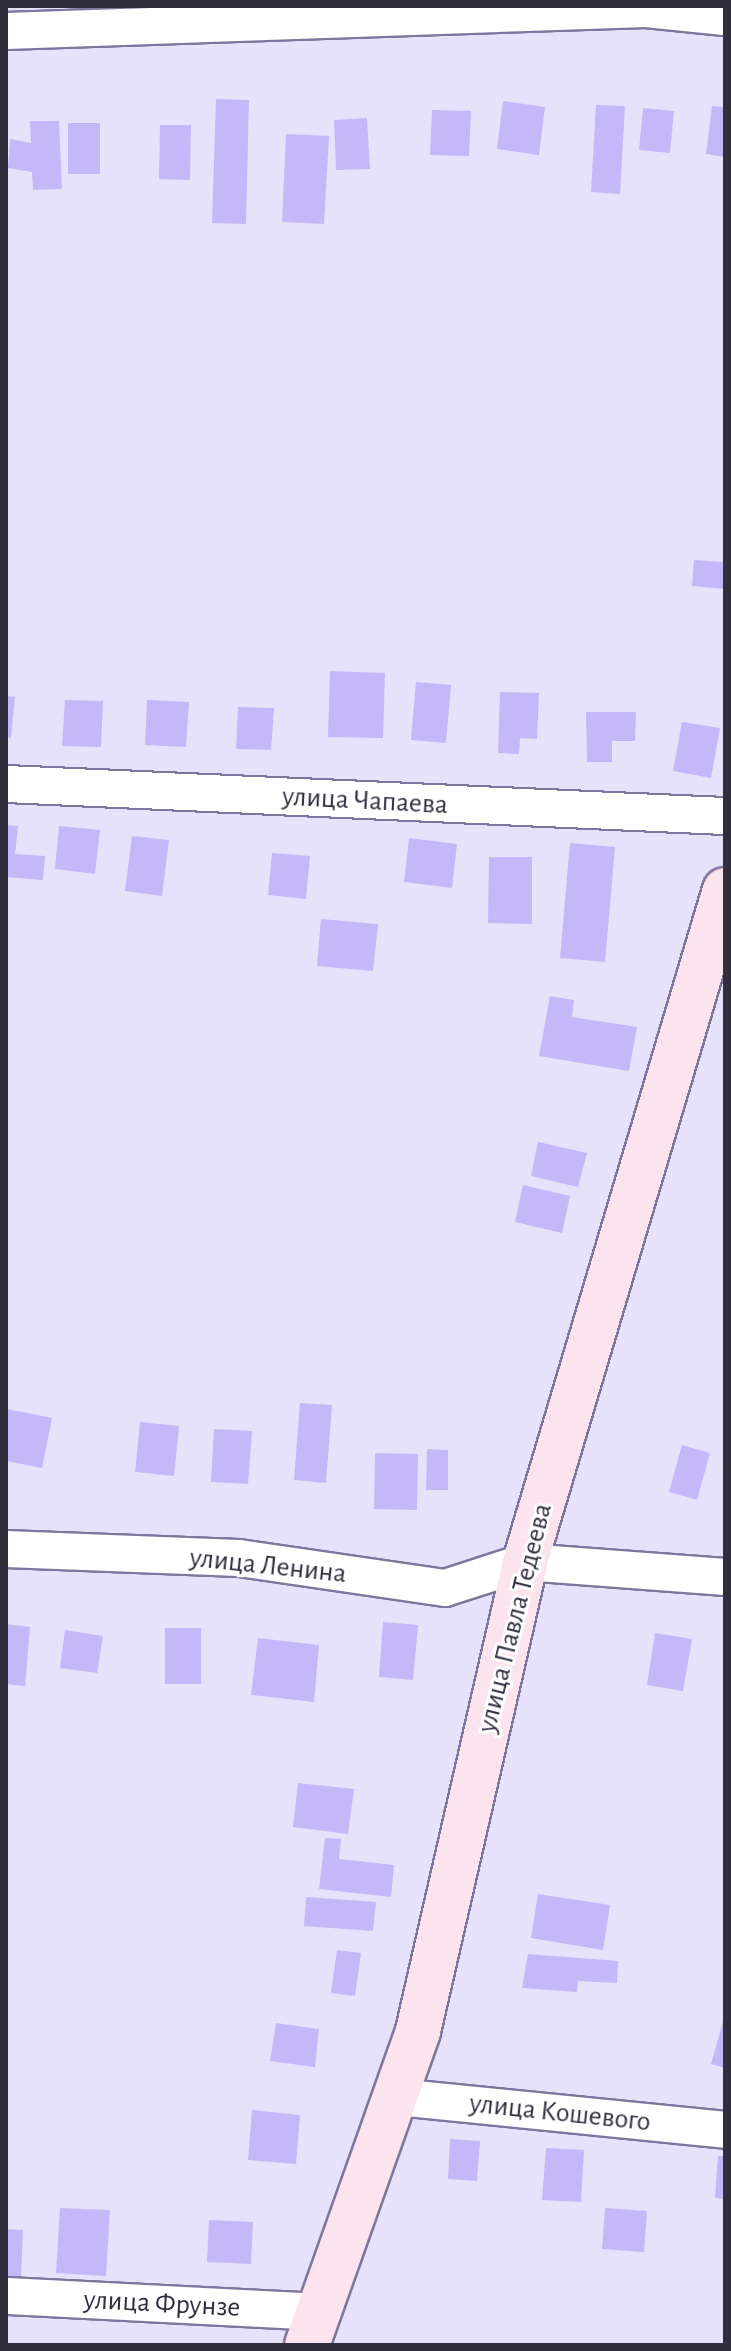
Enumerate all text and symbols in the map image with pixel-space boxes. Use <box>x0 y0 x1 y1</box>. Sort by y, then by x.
street label: улица Чапаева <box>281 780 449 822</box>
street label: улица Павла Тедеева <box>470 1500 560 1736</box>
street label: улица Ленина <box>188 1541 348 1591</box>
street label: улица Кошевого <box>468 2087 652 2139</box>
street label: улица Фрунзе <box>83 2283 241 2325</box>

